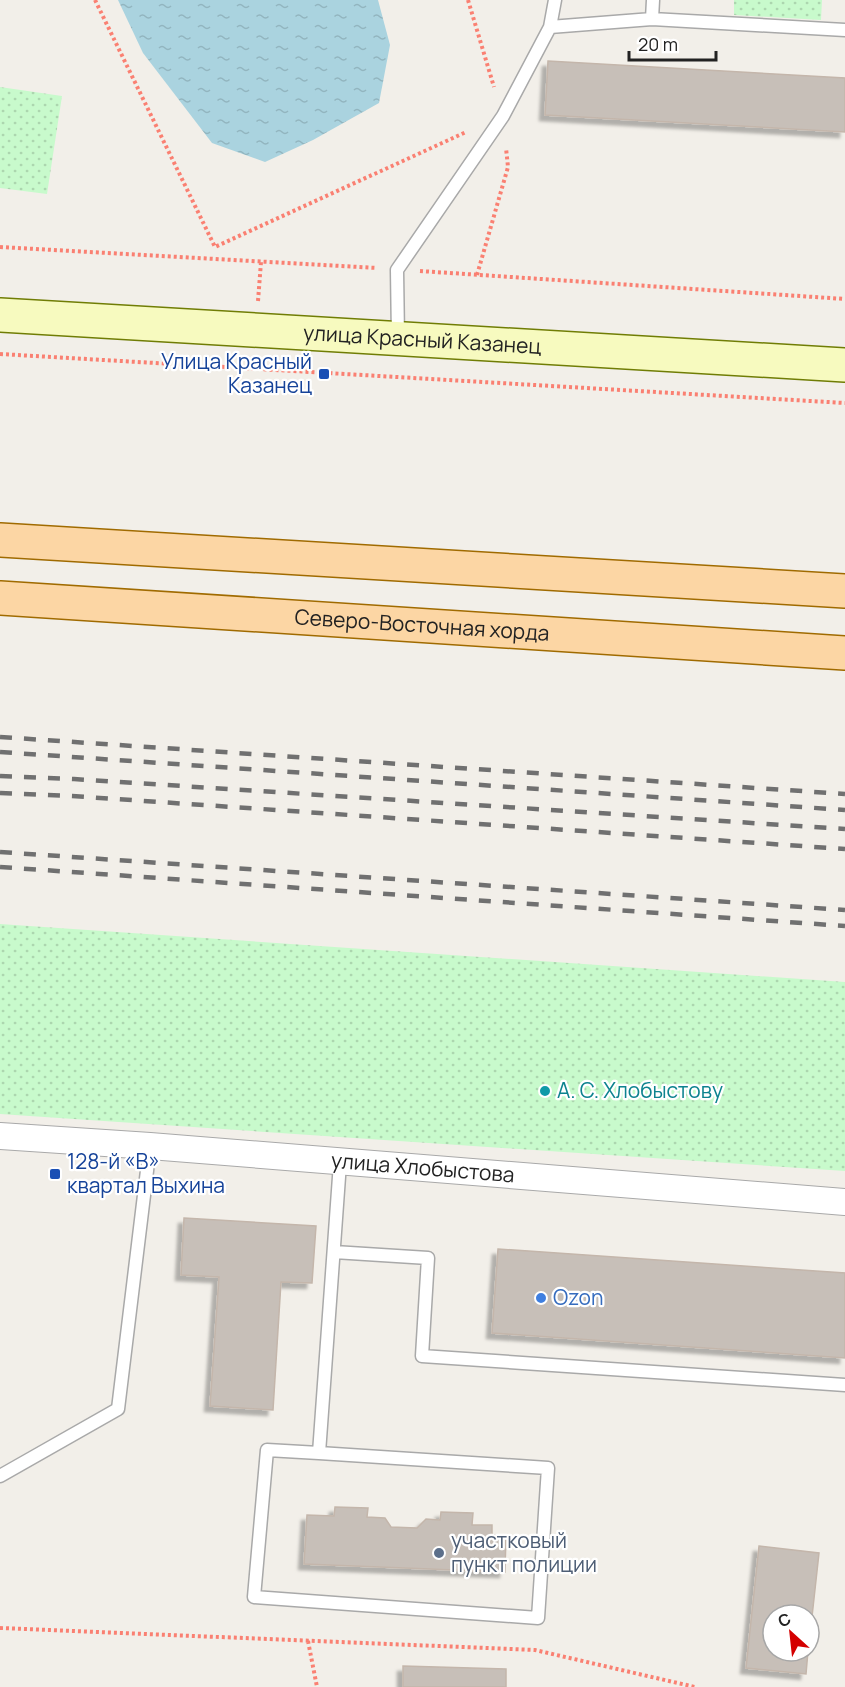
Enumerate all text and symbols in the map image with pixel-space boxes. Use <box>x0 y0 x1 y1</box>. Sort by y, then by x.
scale bar <box>629 24 716 62</box>
text: 20 m <box>638 32 678 56</box>
street label: улица Красный Казанец <box>302 318 542 360</box>
place label: Улица Красный Казанец <box>161 347 312 399</box>
marker: Улица Красный Казанец <box>317 367 331 381</box>
street label: Северо-Восточная хорда <box>294 602 550 647</box>
place label: А. С. Хлобыстову <box>557 1076 723 1104</box>
marker: А. С. Хлобыстову <box>538 1084 552 1098</box>
street label: улица Хлобыстова <box>330 1146 516 1188</box>
place label: 128-й «В» квартал Выхина <box>67 1147 225 1199</box>
marker: 128-й «В» квартал Выхина <box>48 1167 62 1181</box>
place label: Ozon <box>553 1283 603 1311</box>
marker: Ozon <box>534 1291 548 1305</box>
place label: участковый пункт полиции <box>451 1526 597 1578</box>
marker: участковый пункт полиции <box>432 1546 446 1560</box>
north arrow <box>761 1603 821 1663</box>
text: С <box>774 1607 795 1632</box>

